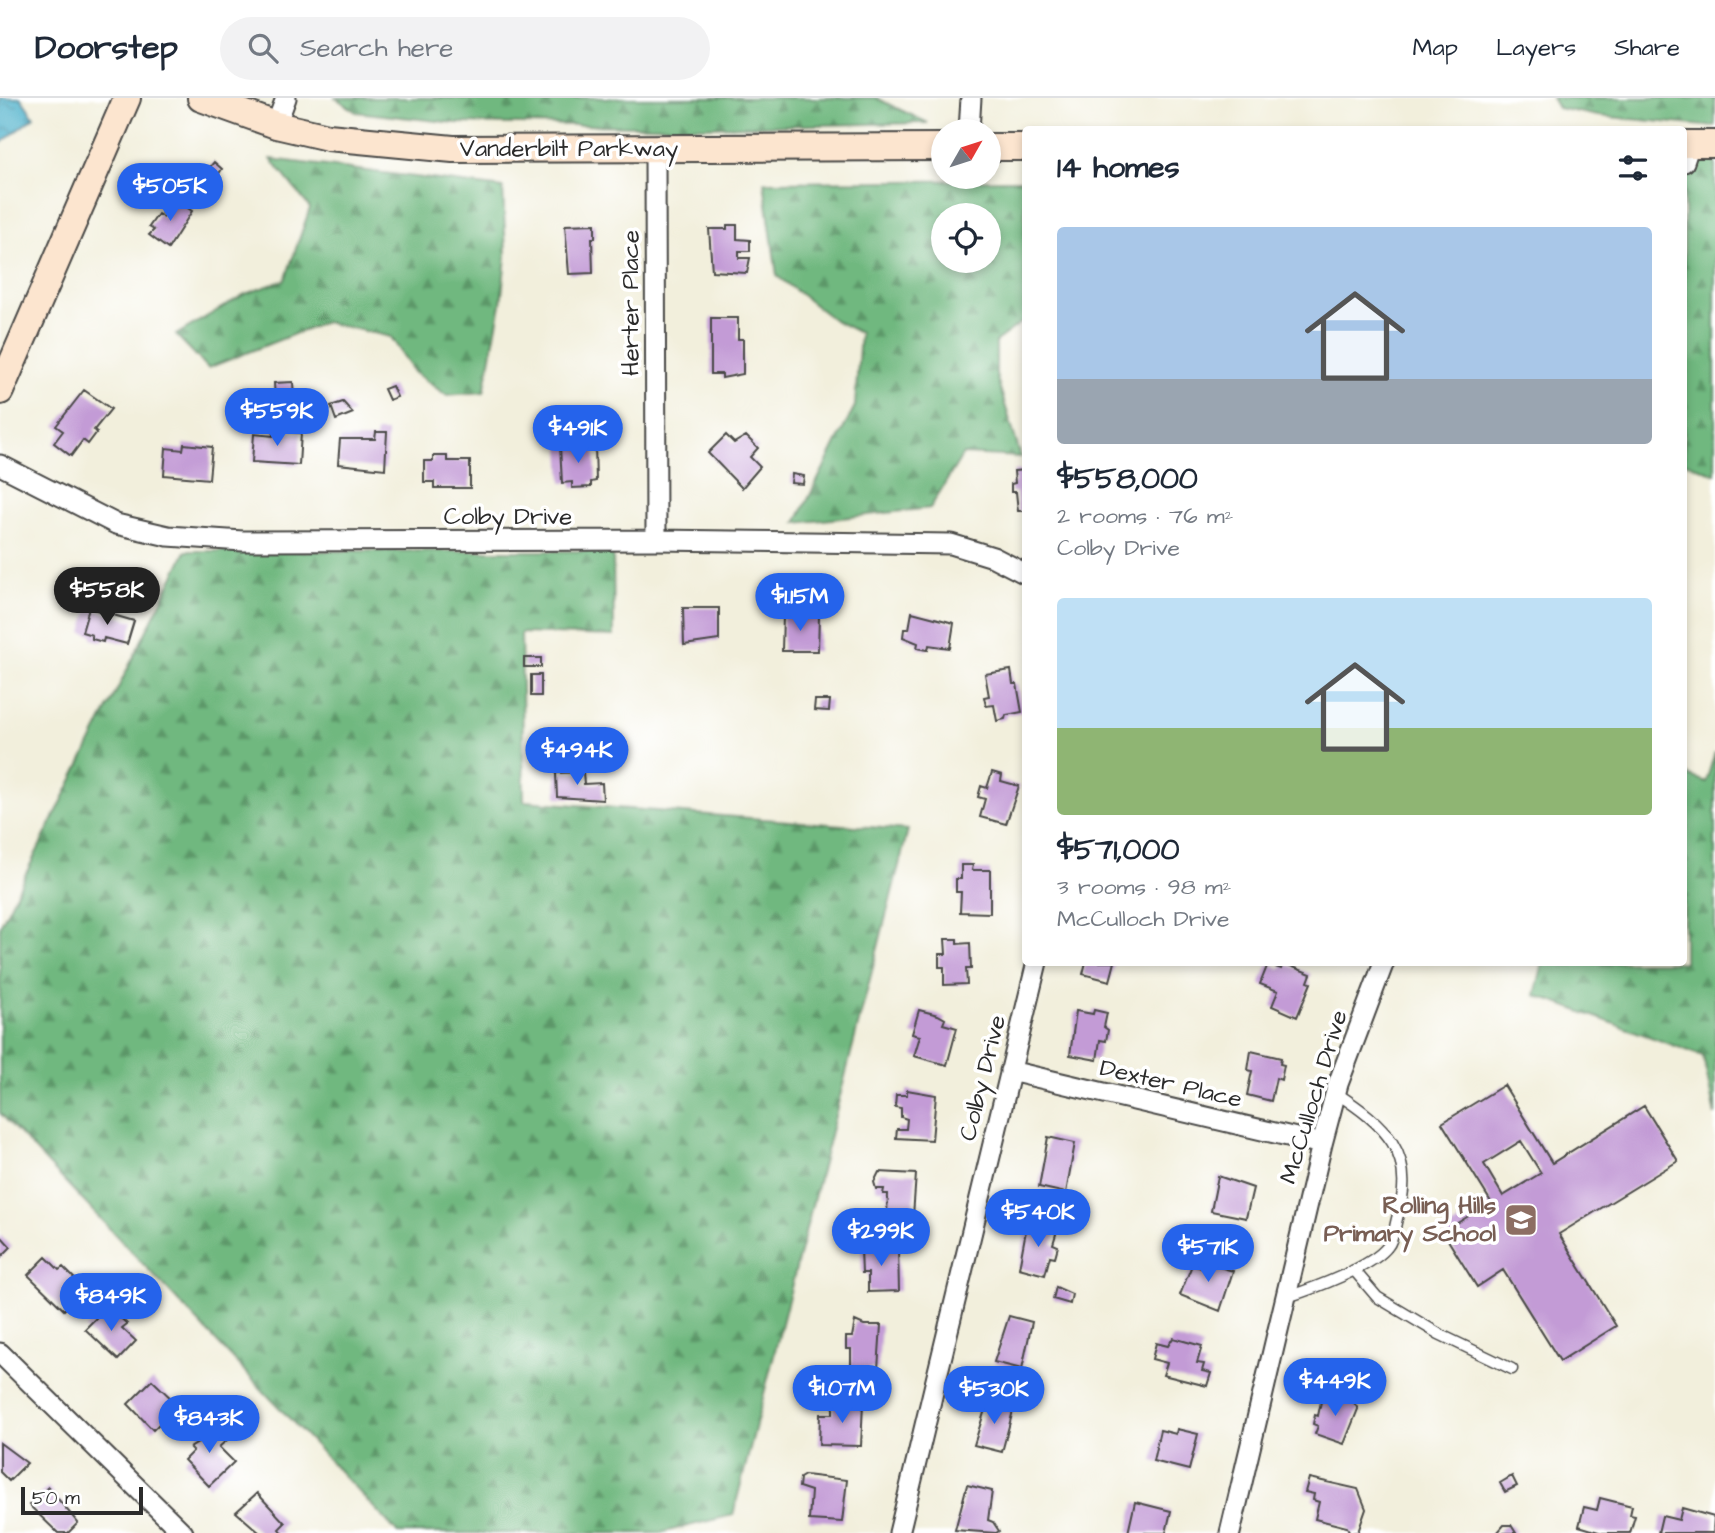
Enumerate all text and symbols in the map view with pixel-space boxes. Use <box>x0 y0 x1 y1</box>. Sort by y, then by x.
search box <box>220 17 710 80</box>
text: Doorstep <box>35 25 178 71</box>
icon: search <box>244 29 282 67</box>
text: Search here <box>300 30 453 66</box>
text: Map <box>1413 31 1458 65</box>
text: Layers <box>1496 31 1576 65</box>
text: Share <box>1614 31 1680 65</box>
north arrow <box>931 119 1001 189</box>
map controls <box>931 119 1001 273</box>
street label: Vanderbilt Parkway <box>460 132 678 167</box>
text: 14 homes <box>1057 147 1180 189</box>
icon: filters <box>1614 149 1652 187</box>
pin: $505K <box>121 164 219 223</box>
text: $505K <box>133 170 207 202</box>
button: locate <box>931 203 1001 273</box>
street label: Herter Place <box>614 230 648 376</box>
icon: home <box>1292 273 1418 399</box>
pin: $559K <box>228 388 326 448</box>
text: $559K <box>241 395 313 427</box>
pin: $491K <box>529 406 627 465</box>
text: $491K <box>549 412 607 444</box>
text: $558,000 <box>1057 458 1198 500</box>
street label: Colby Drive <box>444 500 572 535</box>
text: 2 rooms · 76 m² <box>1057 500 1233 532</box>
text: Colby Drive <box>1057 532 1180 564</box>
pin: $558K <box>58 568 156 627</box>
text: $558K <box>70 574 144 606</box>
pin: $1.15M <box>743 574 857 633</box>
text: $1.15M <box>771 580 829 612</box>
icon: home <box>1292 644 1418 770</box>
pin: $494K <box>528 728 626 787</box>
text: $494K <box>541 734 613 766</box>
text: $571,000 <box>1057 829 1179 871</box>
text: 3 rooms · 98 m² <box>1057 871 1231 903</box>
text: McCulloch Drive <box>1057 903 1229 935</box>
street label: McCulloch Drive <box>1271 1006 1357 1188</box>
street label: Colby Drive <box>951 1012 1016 1145</box>
street label: Dexter Place <box>1097 1051 1245 1117</box>
place label: Rolling Hills Primary School <box>1324 1189 1496 1253</box>
pin: $540K <box>989 1190 1087 1249</box>
text: $540K <box>1001 1196 1075 1228</box>
school or university icon: Rolling Hills Primary School <box>1502 1201 1540 1239</box>
pin: $299K <box>832 1208 930 1268</box>
text: $299K <box>848 1215 914 1247</box>
pin: $571K <box>1159 1224 1257 1284</box>
text: $571K <box>1178 1231 1238 1263</box>
pin: $849K <box>62 1274 160 1333</box>
text: $849K <box>76 1280 146 1312</box>
pin: $449K <box>1286 1358 1384 1418</box>
text: $449K <box>1299 1365 1371 1397</box>
pin: $1.07M <box>785 1366 899 1425</box>
pin: $530K <box>945 1366 1043 1426</box>
text: $1.07M <box>809 1372 875 1404</box>
text: $530K <box>959 1373 1029 1405</box>
pin: $843K <box>160 1396 258 1455</box>
text: $843K <box>175 1402 244 1434</box>
scale bar <box>21 1484 144 1516</box>
text: 50 m <box>32 1485 80 1512</box>

